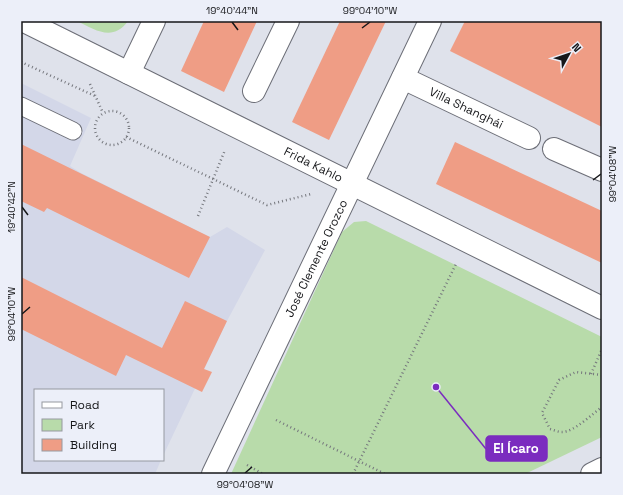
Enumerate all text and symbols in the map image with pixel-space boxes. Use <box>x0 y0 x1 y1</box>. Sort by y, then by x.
text: 19°40'44"N <box>206 4 258 17</box>
text: 99°04'10"W <box>343 4 397 17</box>
north arrow <box>549 34 589 74</box>
text: N <box>569 40 584 55</box>
street label: Villa Shanghái <box>427 84 506 133</box>
street label: Frida Kahlo <box>281 143 345 186</box>
text: 99°04'08"W <box>606 146 619 202</box>
text: 19°40'42"N <box>5 181 18 233</box>
street label: José Clemente Orozco <box>281 197 351 320</box>
text: 99°04'10"W <box>5 287 18 341</box>
legend <box>34 389 164 461</box>
text: Road <box>70 397 99 413</box>
text: Park <box>70 417 95 433</box>
callout: El Ícaro <box>486 436 547 461</box>
text: Building <box>70 437 117 453</box>
text: El Ícaro <box>493 440 539 457</box>
text: 99°04'08"W <box>217 478 273 491</box>

